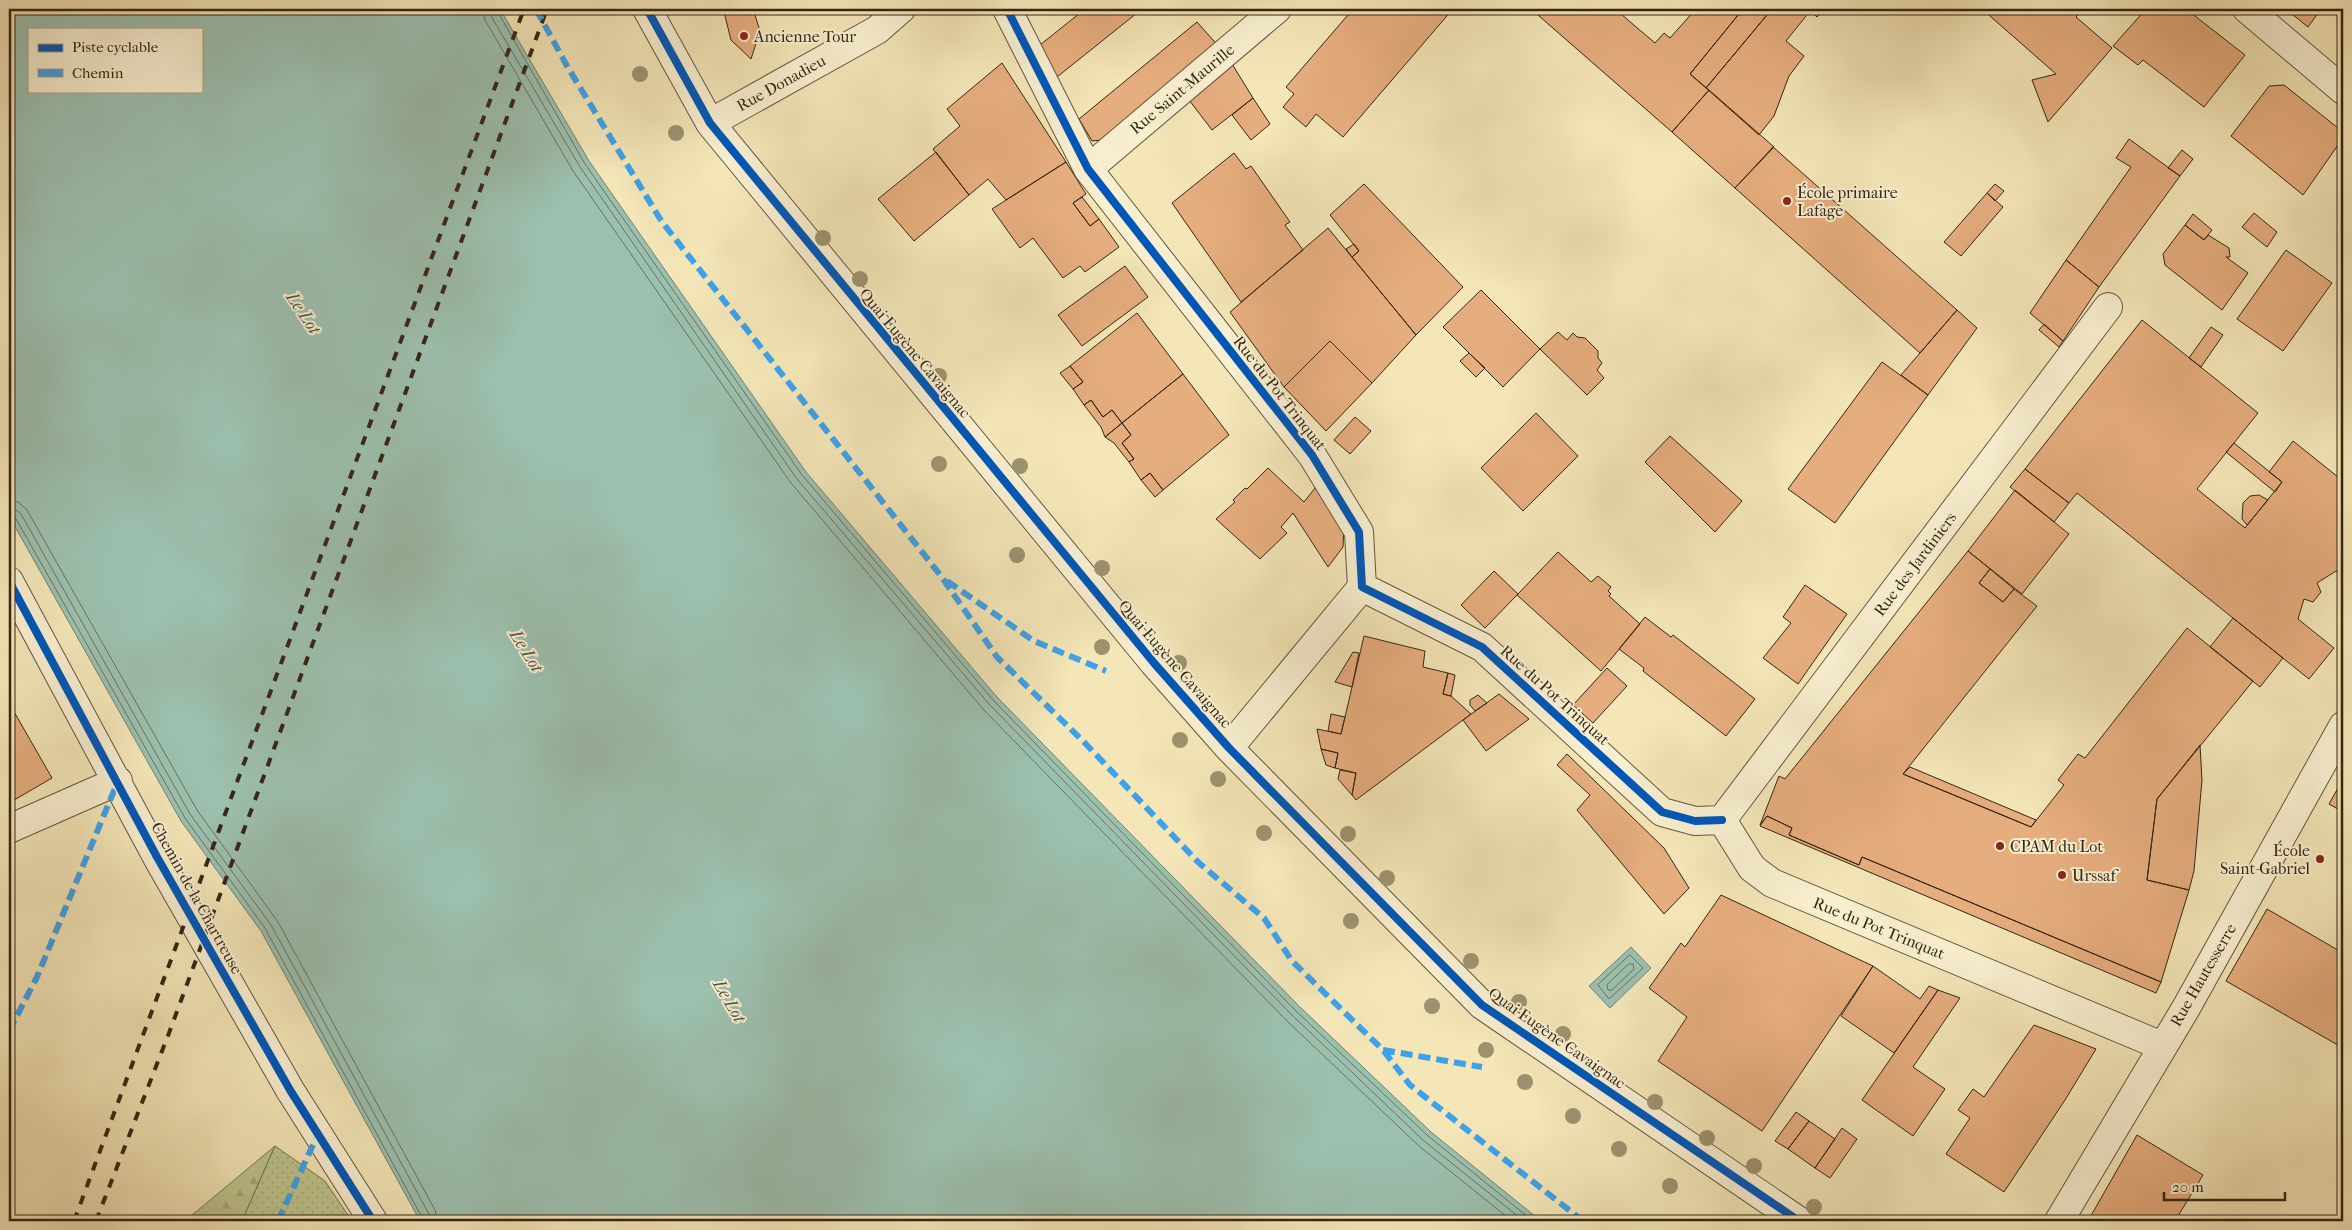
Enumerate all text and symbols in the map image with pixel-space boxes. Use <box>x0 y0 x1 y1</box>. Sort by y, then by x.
place label: Ancienne Tour <box>753 27 856 46</box>
legend <box>28 28 202 92</box>
marker: Ancienne Tour <box>738 30 750 42</box>
text: Piste cyclable <box>72 38 159 56</box>
street label: Rue Saint-Maurille <box>1126 40 1238 138</box>
street label: Rue Donadieu <box>733 51 829 115</box>
text: Chemin <box>72 64 124 82</box>
place label: École primaire Lafage <box>1797 182 1898 220</box>
marker: École primaire Lafage <box>1781 195 1793 207</box>
street label: Quai Eugène Cavaignac <box>855 284 975 422</box>
water label: Le Lot <box>280 286 326 339</box>
street label: Rue du Pot Trinquat <box>1229 332 1331 454</box>
street label: Rue des Jardiniers <box>1870 508 1960 620</box>
street label: Quai Eugène Cavaignac <box>1114 596 1236 732</box>
water label: Le Lot <box>504 624 548 678</box>
street label: Rue du Pot Trinquat <box>1497 641 1614 749</box>
street label: Chemin de la Chartreuse <box>147 819 247 977</box>
place label: CPAM du Lot <box>2010 837 2103 856</box>
marker: CPAM du Lot <box>1994 840 2006 852</box>
place label: École Saint-Gabriel <box>2220 840 2311 878</box>
marker: École Saint-Gabriel <box>2314 853 2326 865</box>
place label: Urssaf <box>2072 866 2119 885</box>
marker: Urssaf <box>2056 869 2068 881</box>
street label: Rue du Pot Trinquat <box>1810 893 1948 963</box>
street label: Rue Hautesserre <box>2166 920 2240 1030</box>
water label: Le Lot <box>707 974 751 1028</box>
street label: Quai Eugène Cavaignac <box>1485 983 1629 1093</box>
scale bar <box>2164 1170 2286 1202</box>
text: 20 m <box>2172 1178 2204 1196</box>

